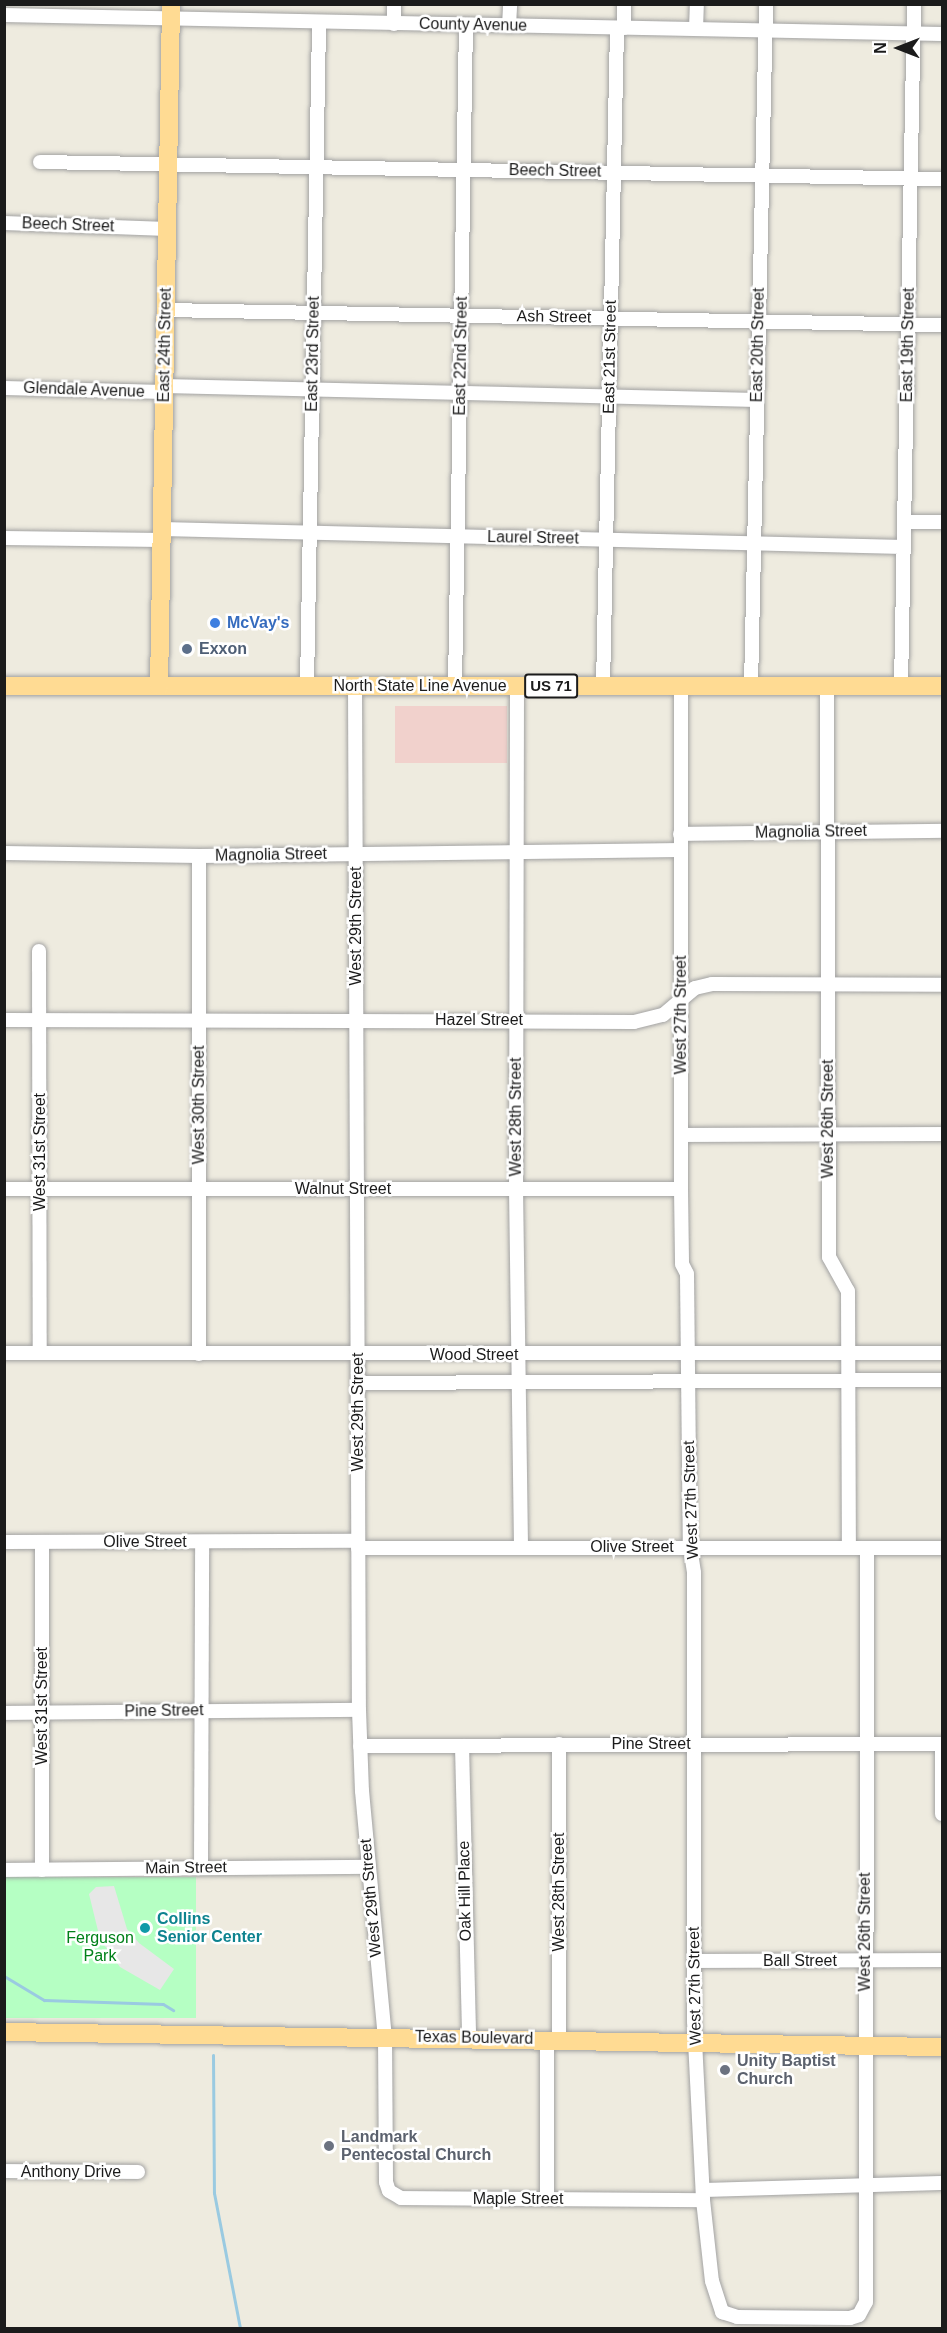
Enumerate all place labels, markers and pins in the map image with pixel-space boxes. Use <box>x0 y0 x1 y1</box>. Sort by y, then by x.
place label: McVay's <box>227 613 290 633</box>
marker: McVay's <box>208 616 222 630</box>
place label: Exxon <box>199 639 247 659</box>
marker: Exxon <box>180 642 194 656</box>
place label: Collins Senior Center <box>157 1909 262 1947</box>
marker: Collins Senior Center <box>138 1921 152 1935</box>
place label: Unity Baptist Church <box>737 2051 836 2089</box>
marker: Unity Baptist Church <box>718 2063 732 2077</box>
place label: Landmark Pentecostal Church <box>341 2127 491 2165</box>
marker: Landmark Pentecostal Church <box>322 2139 336 2153</box>

